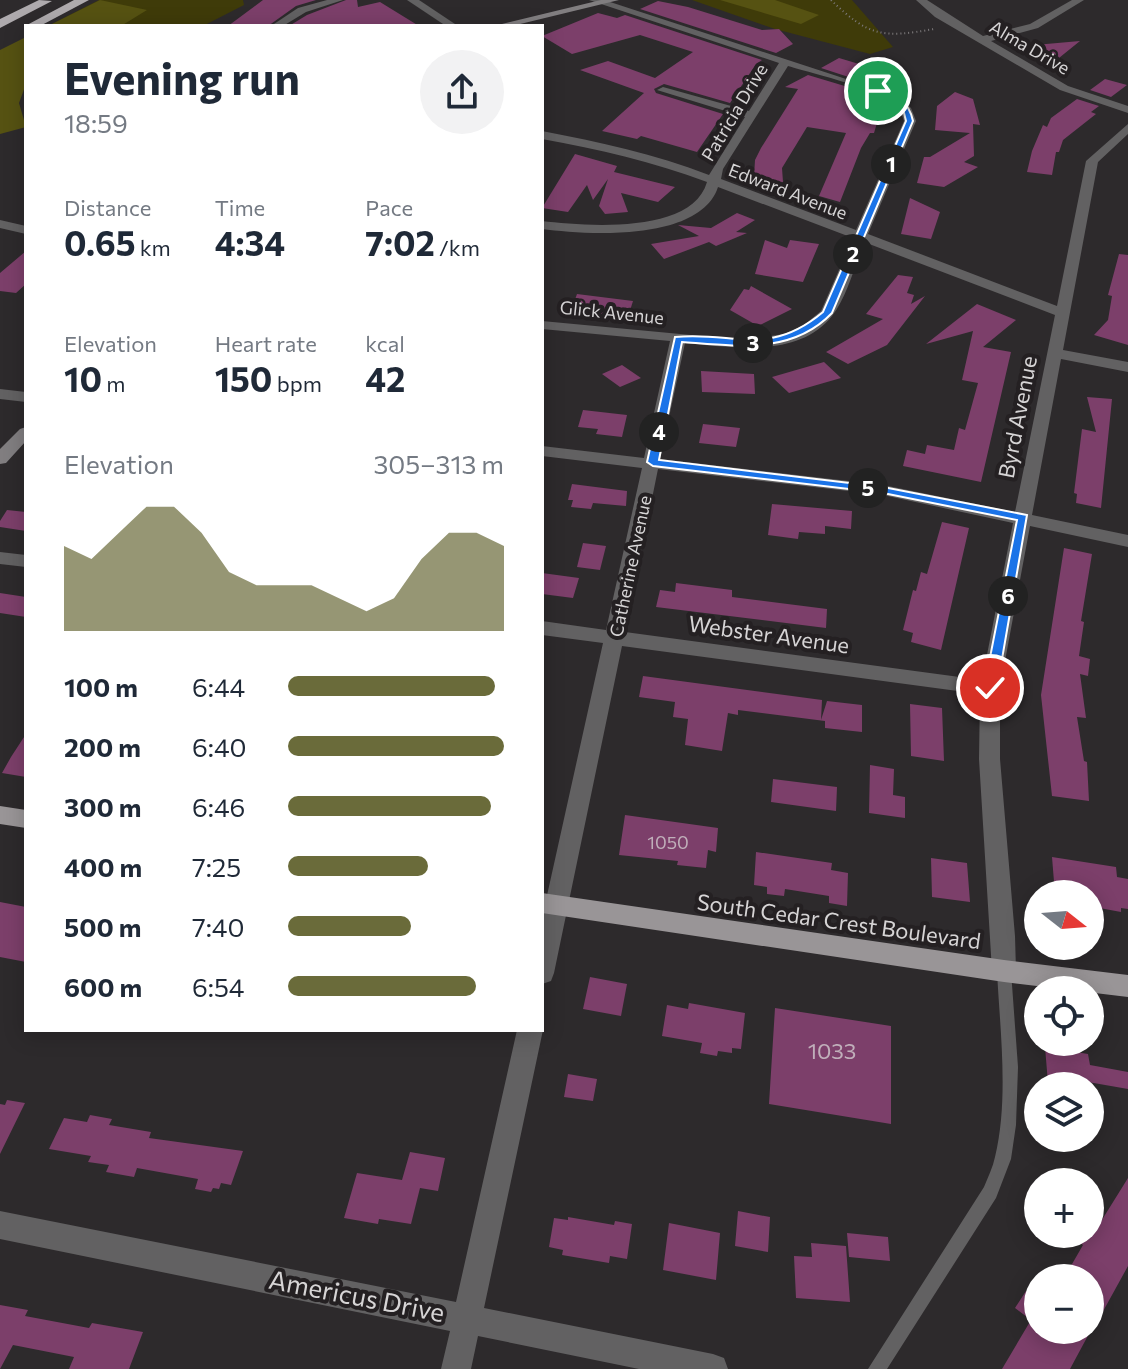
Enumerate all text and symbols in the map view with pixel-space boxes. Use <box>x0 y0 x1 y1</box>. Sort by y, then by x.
street label: Alma Drive <box>986 15 1074 79</box>
text: Evening run <box>64 50 300 104</box>
button: share <box>420 50 504 134</box>
pin <box>844 57 912 125</box>
street label: Patricia Drive <box>696 59 772 165</box>
icon: arrive <box>856 69 900 113</box>
text: 18:59 <box>64 107 128 138</box>
pin: 1 <box>871 144 911 184</box>
text: 1 <box>886 150 896 177</box>
street label: Edward Avenue <box>725 158 851 224</box>
text: Distance <box>64 194 151 221</box>
text: Time <box>215 194 265 221</box>
text: Pace <box>365 194 413 221</box>
text: 0.65 <box>64 221 135 263</box>
text: 4:34 <box>215 221 285 263</box>
text: 7:02 <box>365 221 435 263</box>
text: km <box>135 234 171 261</box>
text: /km <box>435 234 480 261</box>
pin: 2 <box>833 234 873 274</box>
text: 2 <box>847 240 859 267</box>
street label: Glick Avenue <box>559 296 665 328</box>
pin: 3 <box>733 323 773 363</box>
text: 3 <box>747 329 759 356</box>
text: Elevation <box>64 330 157 357</box>
text: Heart rate <box>215 330 317 357</box>
text: kcal <box>365 330 405 357</box>
street label: Byrd Avenue <box>992 353 1042 481</box>
text: 10 <box>64 357 102 399</box>
text: 150 <box>215 357 272 399</box>
text: 42 <box>365 357 405 399</box>
text: m <box>102 370 125 397</box>
text: bpm <box>272 370 322 397</box>
pin: 4 <box>639 412 679 452</box>
text: 4 <box>652 418 666 445</box>
text: Elevation <box>64 448 174 479</box>
text: 305–313 m <box>374 448 504 479</box>
pin: 5 <box>848 468 888 508</box>
text: 5 <box>862 474 874 501</box>
street label: Catherine Avenue <box>604 493 656 639</box>
pin: 6 <box>988 576 1028 616</box>
text: 6 <box>1001 582 1015 609</box>
street label: Webster Avenue <box>687 609 851 659</box>
pin <box>956 654 1024 722</box>
icon: check <box>968 666 1012 710</box>
text: 100 m <box>64 671 138 702</box>
text: 6:44 <box>192 671 245 702</box>
text: 200 m <box>64 731 141 762</box>
text: 6:40 <box>192 731 246 762</box>
text: 300 m <box>64 791 141 822</box>
text: 6:46 <box>192 791 245 822</box>
house number: 1050 <box>647 831 689 853</box>
text: 400 m <box>64 851 142 882</box>
text: 7:25 <box>192 851 241 882</box>
north arrow <box>1024 880 1104 960</box>
map controls <box>1024 880 1104 1344</box>
street label: South Cedar Crest Boulevard <box>695 888 983 954</box>
text: 500 m <box>64 911 141 942</box>
text: 7:40 <box>192 911 244 942</box>
text: 600 m <box>64 971 142 1002</box>
text: 6:54 <box>192 971 244 1002</box>
button: locate <box>1024 976 1104 1056</box>
house number: 1033 <box>808 1037 856 1064</box>
button: layers <box>1024 1072 1104 1152</box>
button: + <box>1024 1168 1104 1248</box>
street label: Americus Drive <box>266 1263 448 1327</box>
button: − <box>1024 1264 1104 1344</box>

